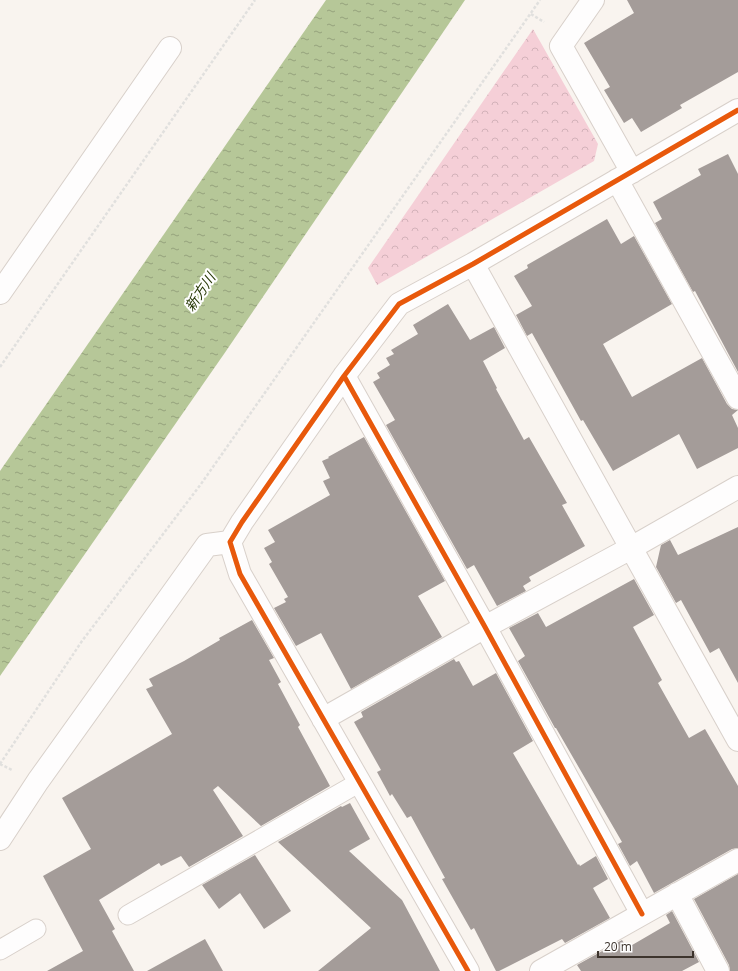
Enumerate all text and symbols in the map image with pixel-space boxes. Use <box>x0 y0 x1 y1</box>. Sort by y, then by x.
water label: 新方川 <box>180 267 220 314</box>
scale bar <box>598 933 693 959</box>
text: 20 m <box>604 938 632 955</box>

